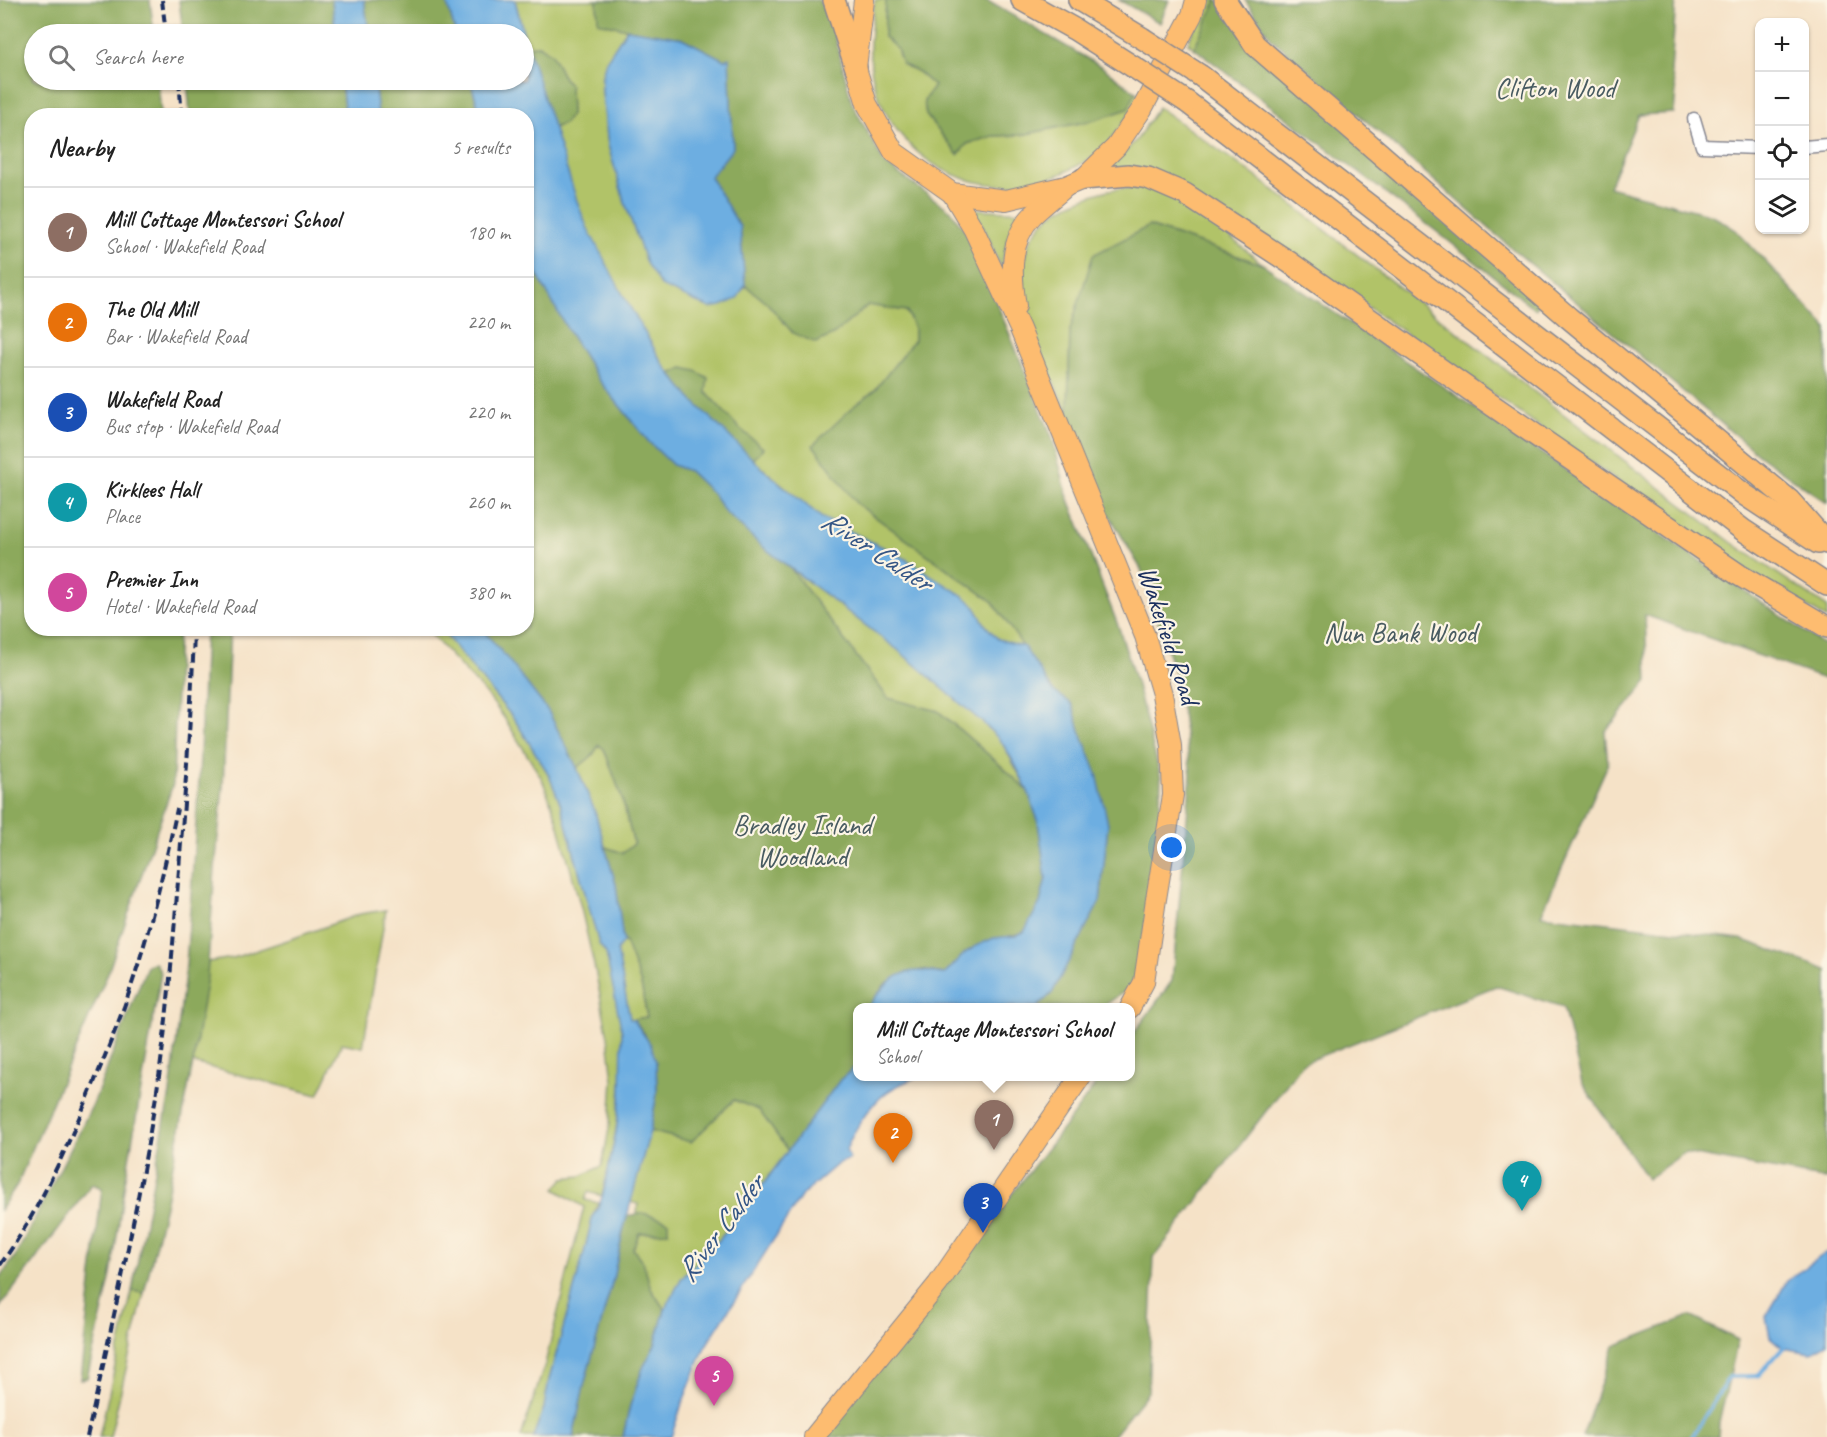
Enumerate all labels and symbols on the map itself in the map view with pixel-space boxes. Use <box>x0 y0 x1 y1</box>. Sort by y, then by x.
park label: Clifton Wood <box>1495 70 1619 105</box>
water label: River Calder <box>815 500 943 602</box>
street label: Wakefield Road <box>1130 562 1209 712</box>
park label: Nun Bank Wood <box>1324 615 1480 650</box>
park label: Bradley Island Woodland <box>733 807 875 874</box>
your location <box>1157 833 1186 862</box>
pin: 1 <box>974 1100 1014 1150</box>
pin: 2 <box>874 1114 912 1163</box>
pin: 4 <box>1502 1162 1541 1211</box>
water label: River Calder <box>668 1164 775 1289</box>
pin: 3 <box>964 1184 1002 1233</box>
pin: 5 <box>694 1356 734 1406</box>

